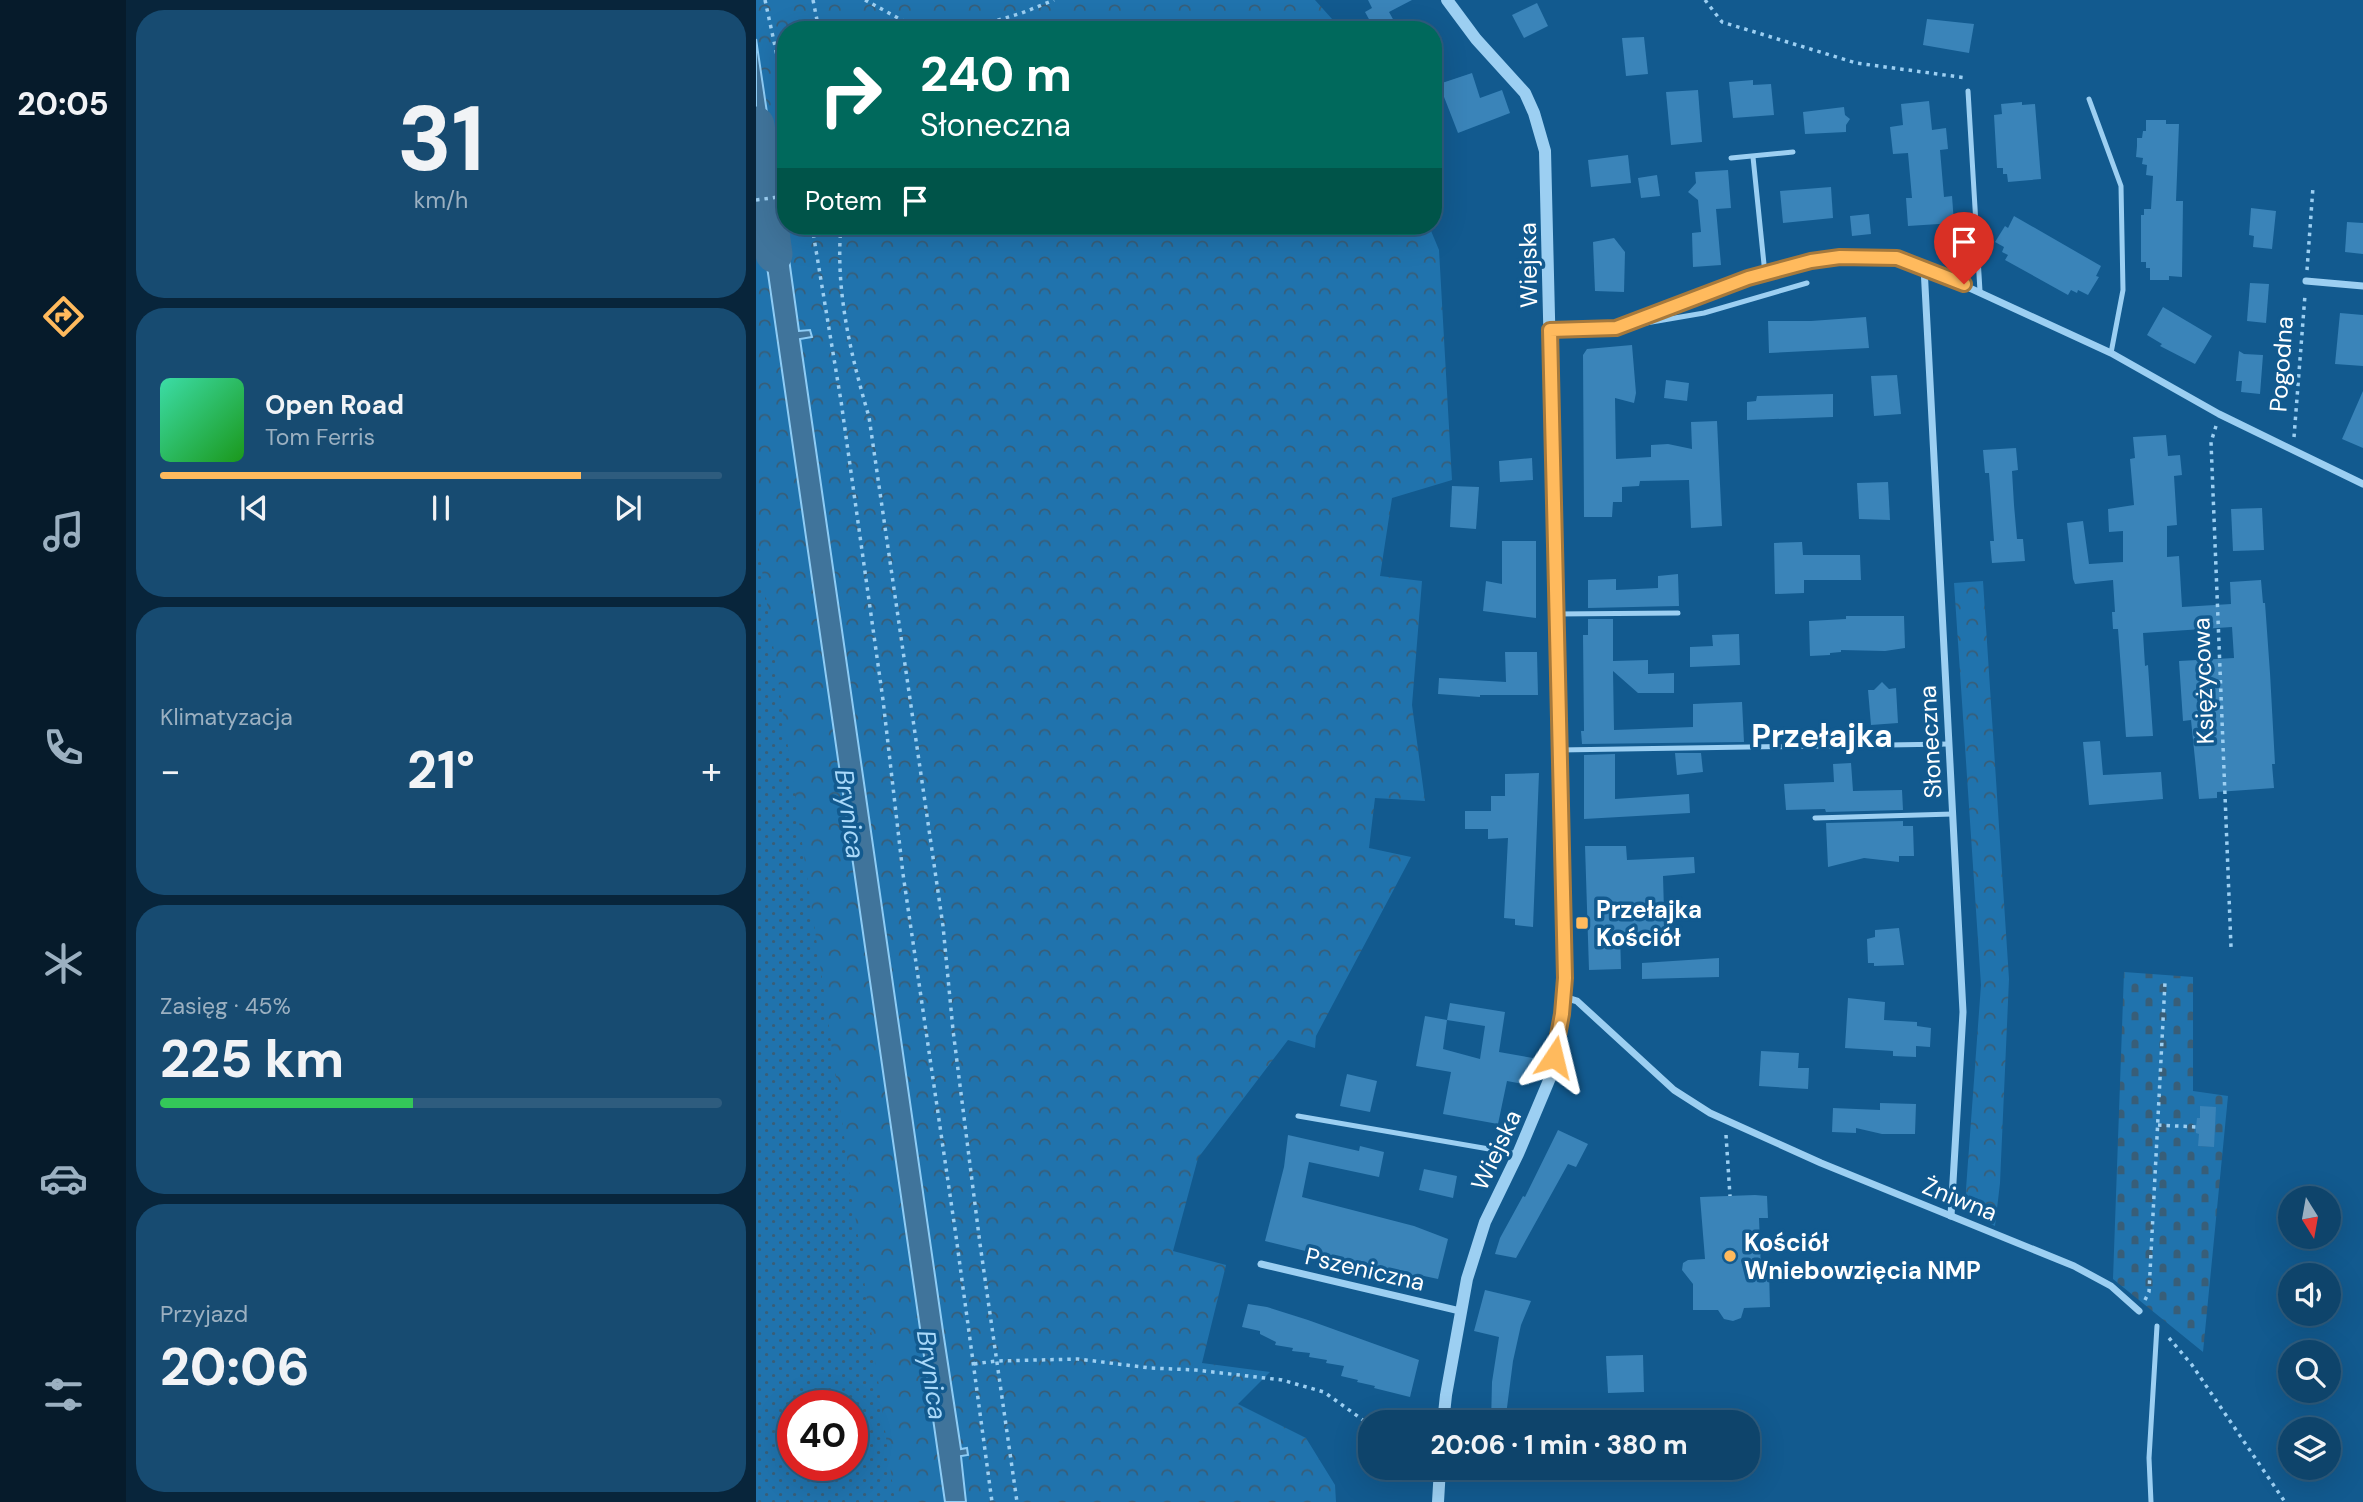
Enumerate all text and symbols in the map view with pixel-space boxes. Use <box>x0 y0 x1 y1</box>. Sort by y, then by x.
text: 240 m <box>920 42 1072 106</box>
icon: right <box>805 49 896 140</box>
text: 31 <box>397 80 485 198</box>
text: 20:05 <box>17 83 109 125</box>
text: Słoneczna <box>920 104 1071 146</box>
icon: arrive <box>896 182 934 220</box>
text: Potem <box>805 184 882 218</box>
text: km/h <box>414 185 468 215</box>
pin <box>1934 212 1994 284</box>
street label: Wiejska <box>1512 222 1544 308</box>
icon: arrive <box>1945 223 1983 261</box>
icon: directions <box>39 292 88 341</box>
street label: Pogodna <box>2262 315 2300 413</box>
text: Open Road <box>265 388 404 422</box>
text: Tom Ferris <box>265 422 375 452</box>
icon: previous <box>235 489 273 527</box>
icon: pause <box>422 489 460 527</box>
icon: next <box>609 489 647 527</box>
icon: music <box>39 507 88 556</box>
street label: Księżycowa <box>2185 617 2221 745</box>
street label: Słoneczna <box>1912 685 1948 799</box>
text: Klimatyzacja <box>160 702 293 732</box>
district label: Przełajka <box>1751 715 1893 757</box>
icon: phone <box>39 723 88 772</box>
text: 21° <box>407 736 475 804</box>
text: − <box>160 746 181 796</box>
text: + <box>701 746 722 796</box>
water label: Brynica <box>827 767 873 861</box>
place label: Przełajka Kościół <box>1596 894 1702 953</box>
marker: Przełajka Kościół <box>1574 915 1590 931</box>
icon: climate <box>39 939 88 988</box>
text: Zasięg · 45% <box>160 991 291 1021</box>
position arrow <box>1517 1020 1591 1094</box>
text: 225 km <box>160 1025 344 1093</box>
street label: Wiejska <box>1464 1105 1528 1195</box>
icon: car <box>39 1154 88 1203</box>
street label: Żniwna <box>1918 1170 2002 1228</box>
north arrow <box>2278 1186 2342 1250</box>
map controls <box>2278 1186 2341 1480</box>
place label: Kościół Wniebowzięcia NMP <box>1744 1227 1981 1286</box>
street label: Pszeniczna <box>1302 1240 1428 1298</box>
marker: Kościół Wniebowzięcia NMP <box>1722 1248 1738 1264</box>
button: sound <box>2278 1263 2341 1326</box>
text: Przyjazd <box>160 1299 248 1329</box>
water label: Brynica <box>909 1328 955 1422</box>
text: 20:06 <box>160 1333 310 1401</box>
button: search <box>2278 1340 2341 1403</box>
icon: filters <box>39 1370 88 1419</box>
speed limit sign: 40 <box>777 1390 868 1481</box>
button: layers <box>2278 1417 2341 1480</box>
text: 20:06 · 1 min · 380 m <box>1430 1428 1688 1462</box>

